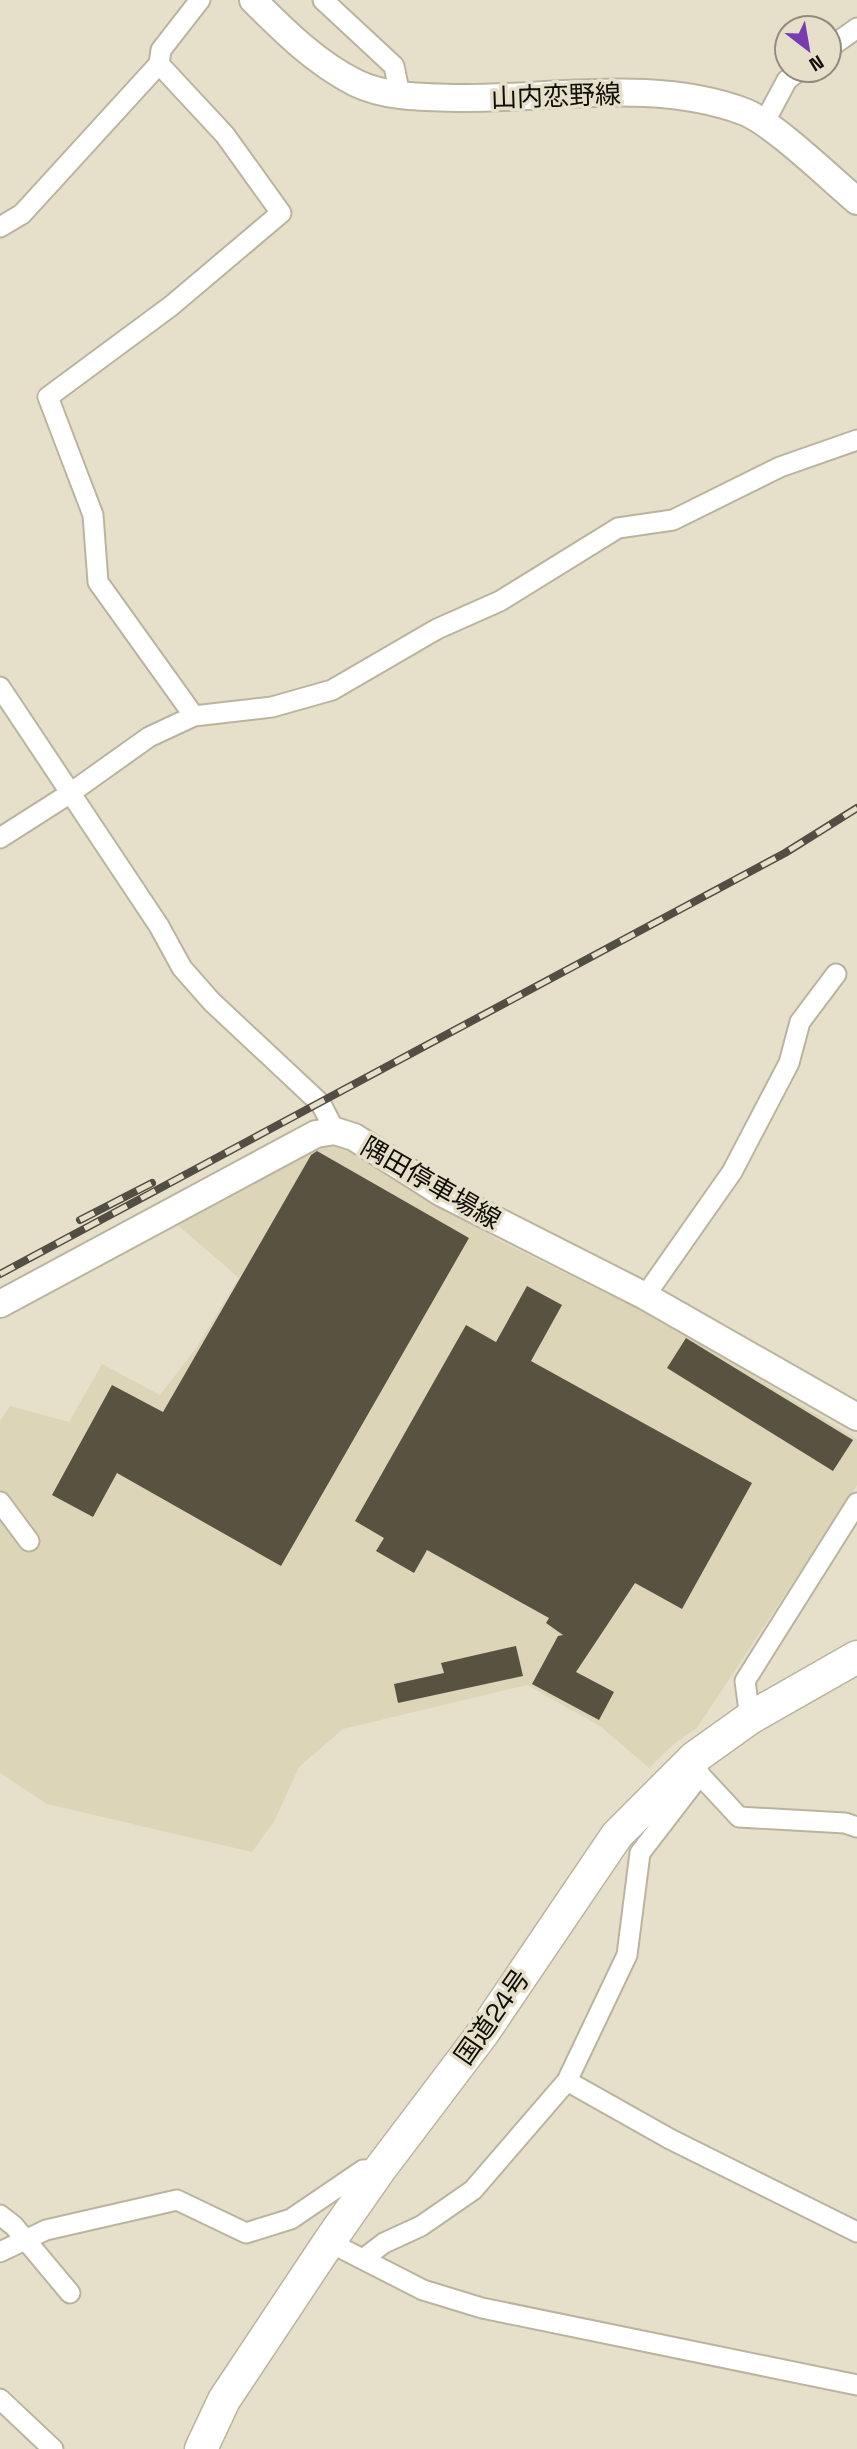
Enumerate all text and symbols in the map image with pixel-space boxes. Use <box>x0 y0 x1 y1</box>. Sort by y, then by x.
north arrow <box>773 14 843 84</box>
text: N <box>805 49 828 77</box>
street label: 山内恋野線 <box>490 77 622 115</box>
street label: 隅田停車場線 <box>355 1129 507 1237</box>
street label: 国道24号 <box>447 1963 537 2071</box>

